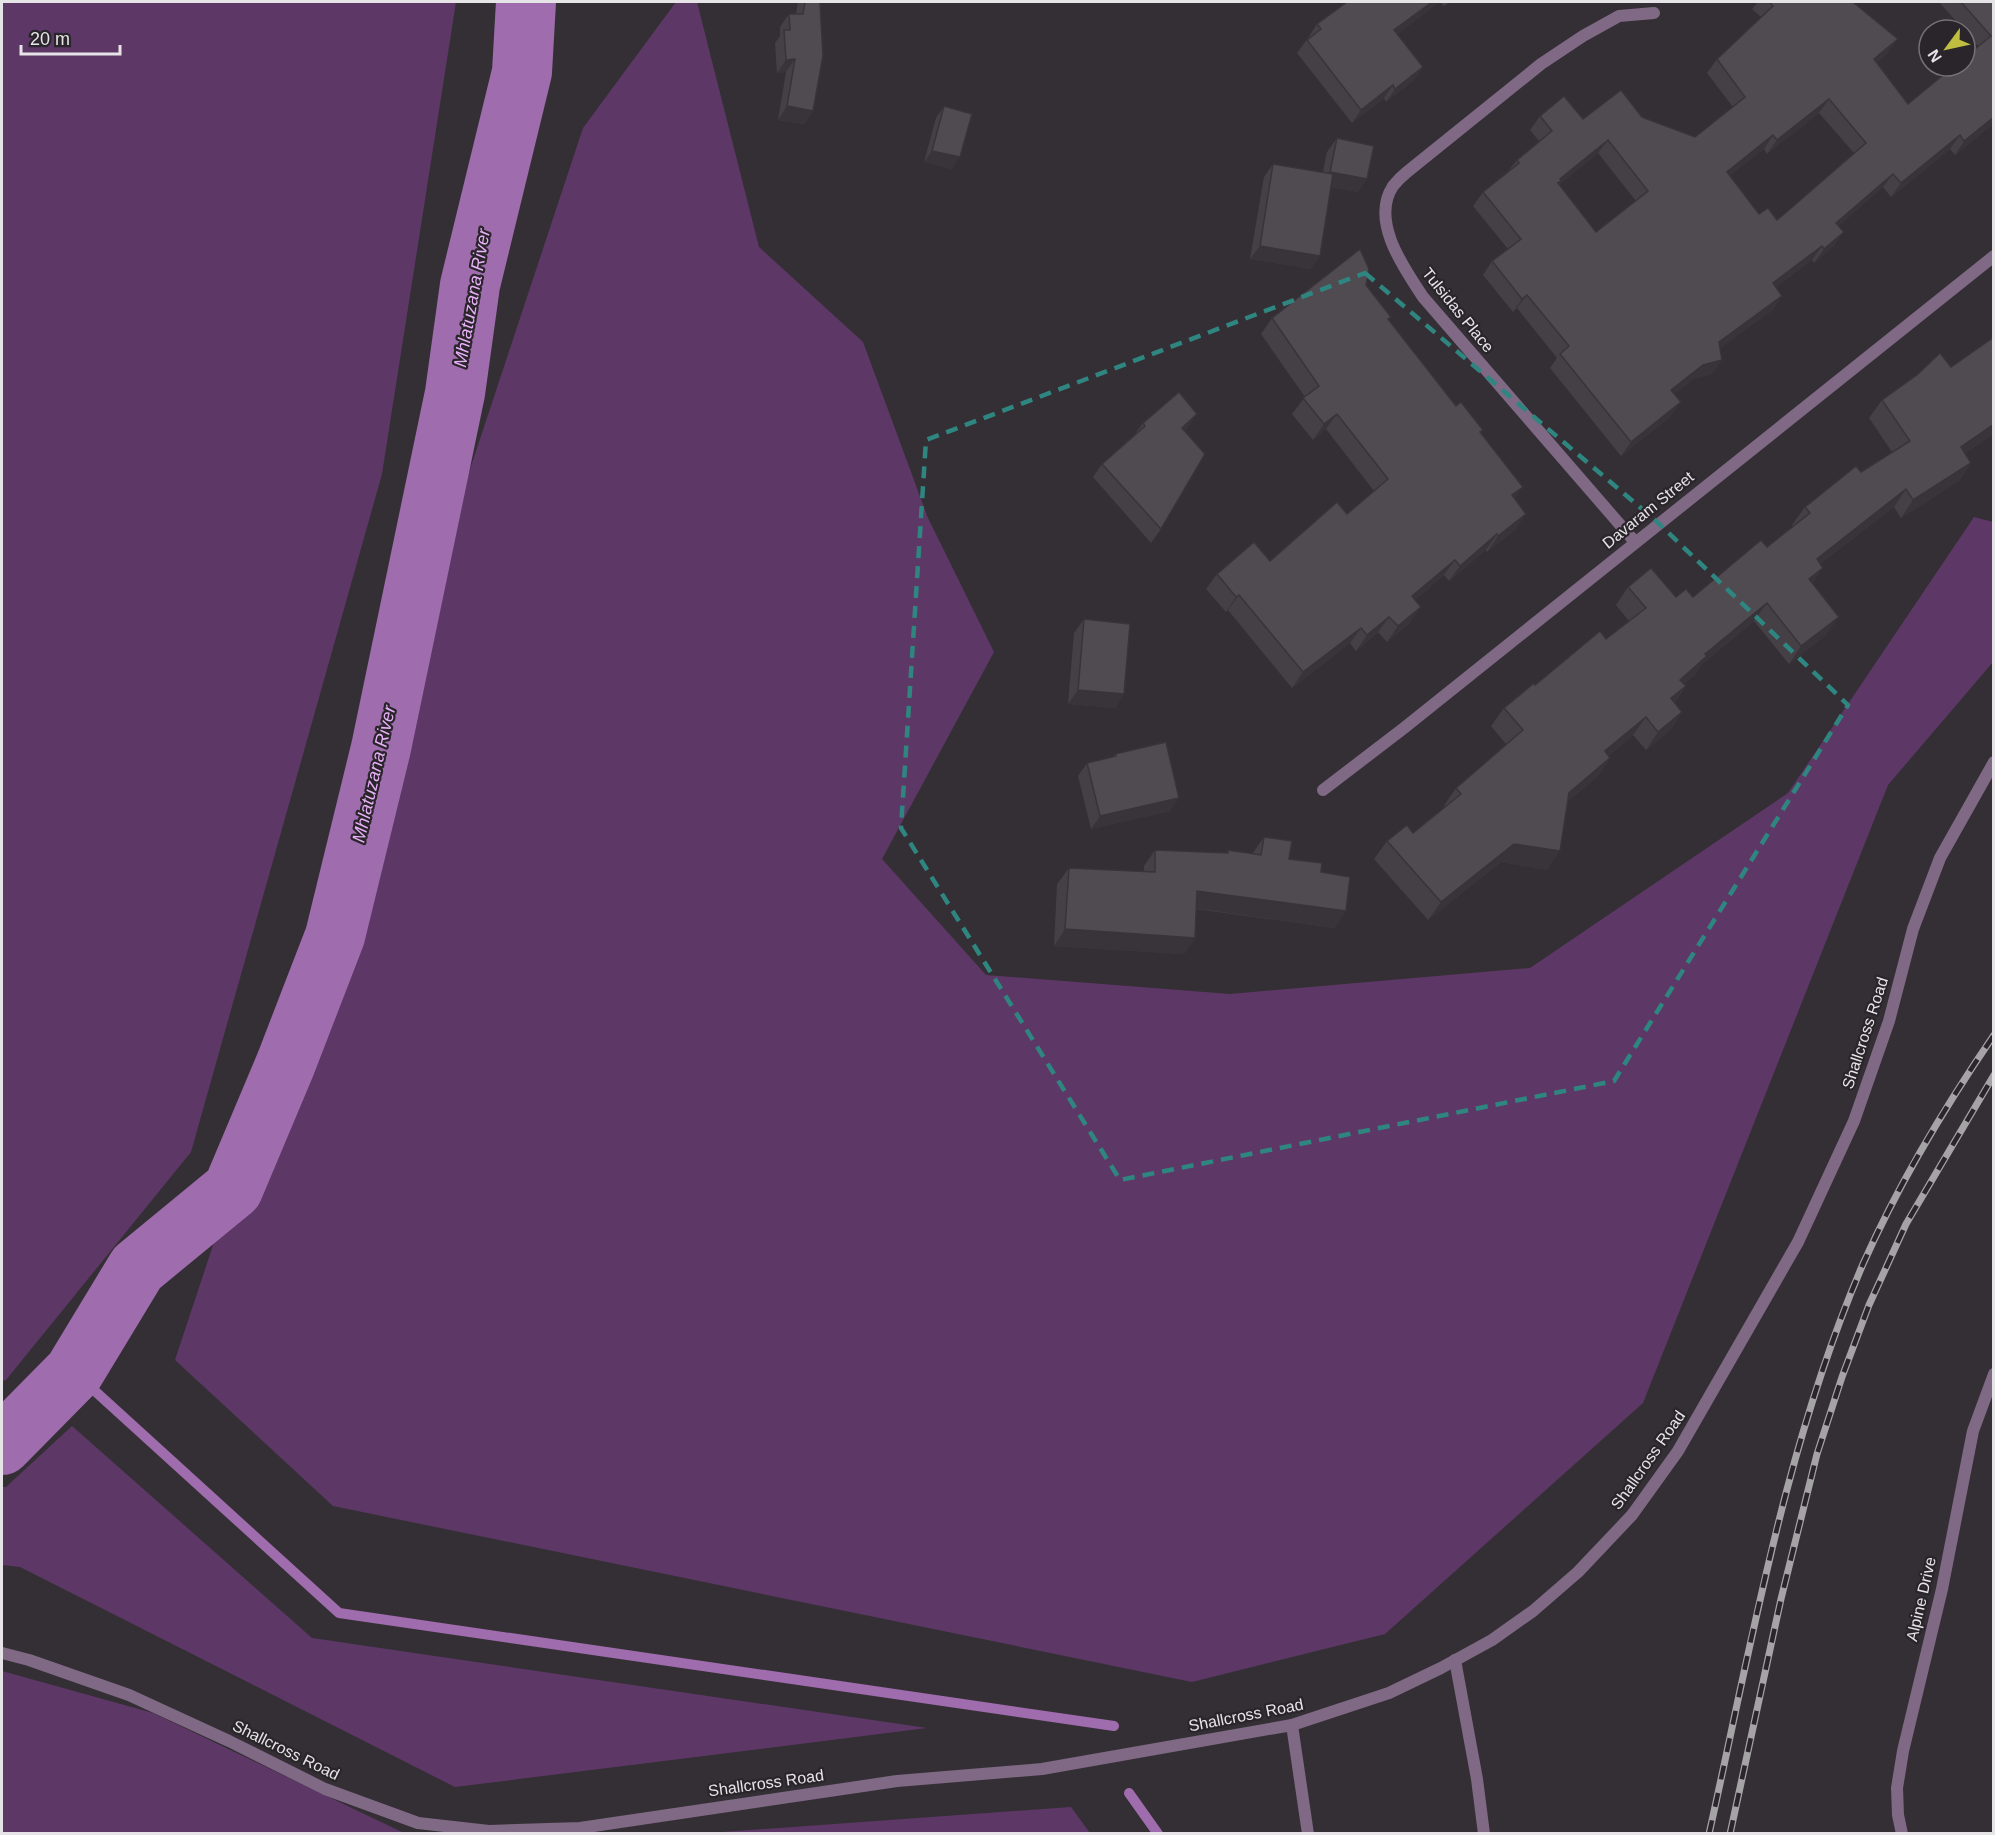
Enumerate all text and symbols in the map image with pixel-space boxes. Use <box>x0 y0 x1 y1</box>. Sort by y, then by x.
scale bar <box>21 18 120 56</box>
north arrow <box>1917 18 1977 78</box>
text: 20 m <box>30 29 70 49</box>
text: N <box>1925 46 1945 65</box>
water label: Mhlatuzana River <box>450 226 494 369</box>
street label: Tulsidas Place <box>1419 264 1497 356</box>
street label: Davaram Street <box>1599 468 1697 552</box>
water label: Mhlatuzana River <box>349 703 400 844</box>
street label: Shallcross Road <box>1839 975 1891 1091</box>
street label: Shallcross Road <box>1608 1407 1688 1513</box>
street label: Alpine Drive <box>1903 1555 1939 1643</box>
street label: Shallcross Road <box>1187 1696 1305 1734</box>
street label: Shallcross Road <box>230 1717 342 1783</box>
street label: Shallcross Road <box>707 1766 825 1800</box>

